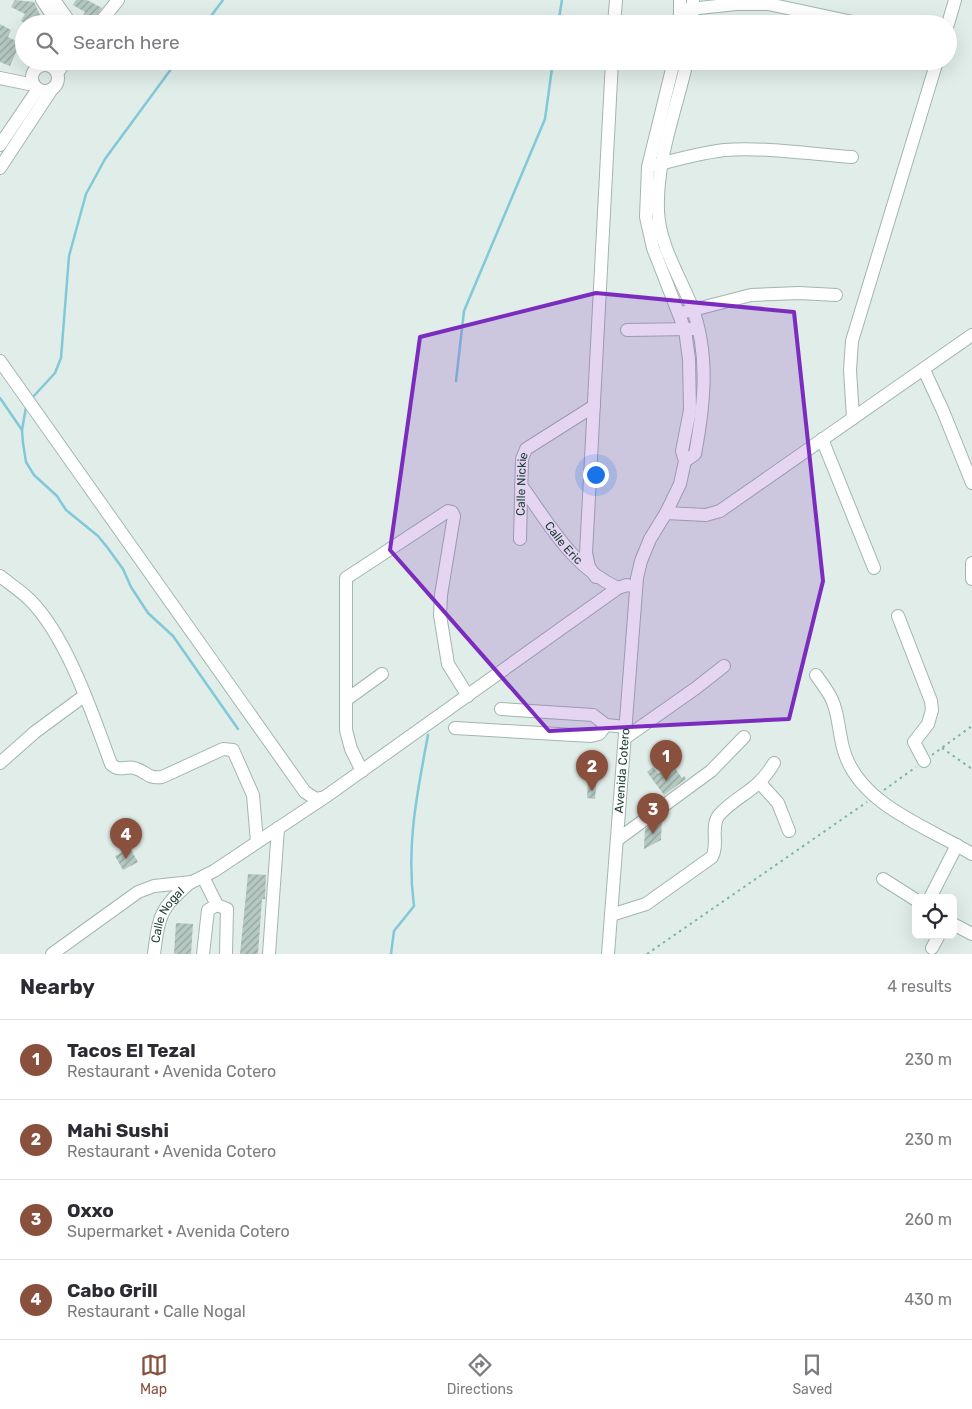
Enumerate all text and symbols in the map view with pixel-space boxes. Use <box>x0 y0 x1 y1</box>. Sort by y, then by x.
search box <box>15 15 957 70</box>
icon: search <box>33 29 61 57</box>
text: Search here <box>73 31 180 54</box>
street label: Calle Nickie <box>514 450 531 516</box>
your location <box>583 462 609 488</box>
street label: Calle Eric <box>542 519 586 568</box>
street label: Avenida Cotero <box>612 727 632 814</box>
pin: 1 <box>650 740 682 781</box>
pin: 2 <box>576 750 608 791</box>
pin: 3 <box>637 793 669 834</box>
pin: 4 <box>110 818 142 859</box>
street label: Calle Nogal <box>148 884 187 944</box>
map controls <box>912 894 957 939</box>
button: locate <box>912 894 957 939</box>
text: Nearby <box>20 974 95 999</box>
text: 4 results <box>887 977 952 996</box>
text: Tacos El Tezal <box>67 1039 196 1062</box>
text: 1 <box>32 1050 40 1069</box>
text: 230 m <box>905 1050 952 1069</box>
text: Restaurant · Avenida Cotero <box>67 1062 276 1081</box>
text: Mahi Sushi <box>67 1119 169 1142</box>
text: 2 <box>31 1130 41 1149</box>
text: 230 m <box>905 1130 952 1149</box>
text: Restaurant · Avenida Cotero <box>67 1142 276 1161</box>
text: Oxxo <box>67 1199 114 1222</box>
text: 3 <box>31 1210 41 1229</box>
text: 260 m <box>905 1210 952 1229</box>
text: Supermarket · Avenida Cotero <box>67 1222 290 1241</box>
text: Cabo Grill <box>67 1279 158 1302</box>
text: 4 <box>31 1290 41 1309</box>
text: 430 m <box>904 1290 952 1309</box>
text: Restaurant · Calle Nogal <box>67 1302 246 1321</box>
tab: Map <box>140 1351 168 1398</box>
tab: Directions <box>447 1351 513 1398</box>
tab: Saved <box>792 1351 832 1398</box>

